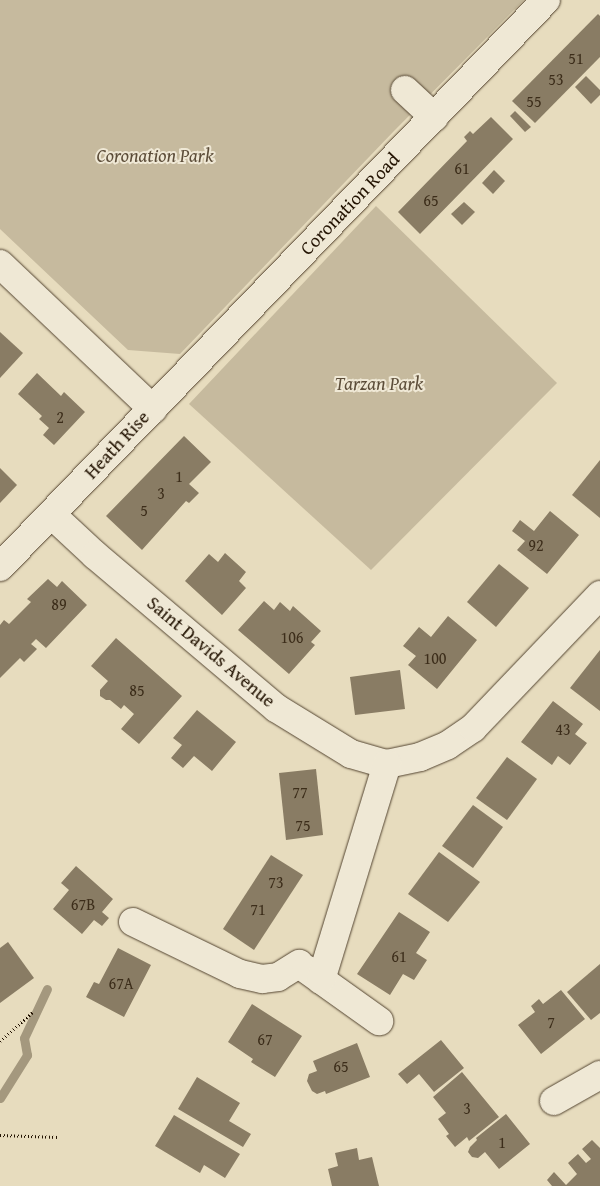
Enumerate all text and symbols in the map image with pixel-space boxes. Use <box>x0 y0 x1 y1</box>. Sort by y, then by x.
house number: 51 <box>568 48 584 68</box>
house number: 53 <box>548 69 564 89</box>
house number: 55 <box>526 91 542 111</box>
park label: Coronation Park <box>96 145 214 167</box>
street label: Coronation Road <box>296 148 404 260</box>
house number: 61 <box>454 158 470 178</box>
house number: 65 <box>423 190 439 210</box>
park label: Tarzan Park <box>335 373 423 395</box>
street label: Heath Rise <box>80 406 154 484</box>
house number: 2 <box>56 407 64 427</box>
house number: 1 <box>175 466 183 486</box>
house number: 3 <box>157 483 165 503</box>
house number: 5 <box>140 500 148 520</box>
house number: 92 <box>528 535 544 555</box>
street label: Saint Davids Avenue <box>142 592 280 712</box>
house number: 89 <box>51 594 67 614</box>
house number: 106 <box>280 627 304 647</box>
house number: 100 <box>423 648 447 668</box>
house number: 85 <box>129 680 145 700</box>
house number: 43 <box>555 719 571 739</box>
house number: 77 <box>292 782 308 802</box>
house number: 75 <box>295 815 311 835</box>
house number: 73 <box>268 872 284 892</box>
house number: 67B <box>71 894 95 914</box>
house number: 71 <box>250 899 266 919</box>
house number: 61 <box>391 946 407 966</box>
house number: 67A <box>108 973 134 993</box>
house number: 7 <box>547 1012 555 1032</box>
house number: 67 <box>257 1029 273 1049</box>
house number: 65 <box>333 1056 349 1076</box>
house number: 3 <box>463 1098 471 1118</box>
house number: 1 <box>498 1132 506 1152</box>

